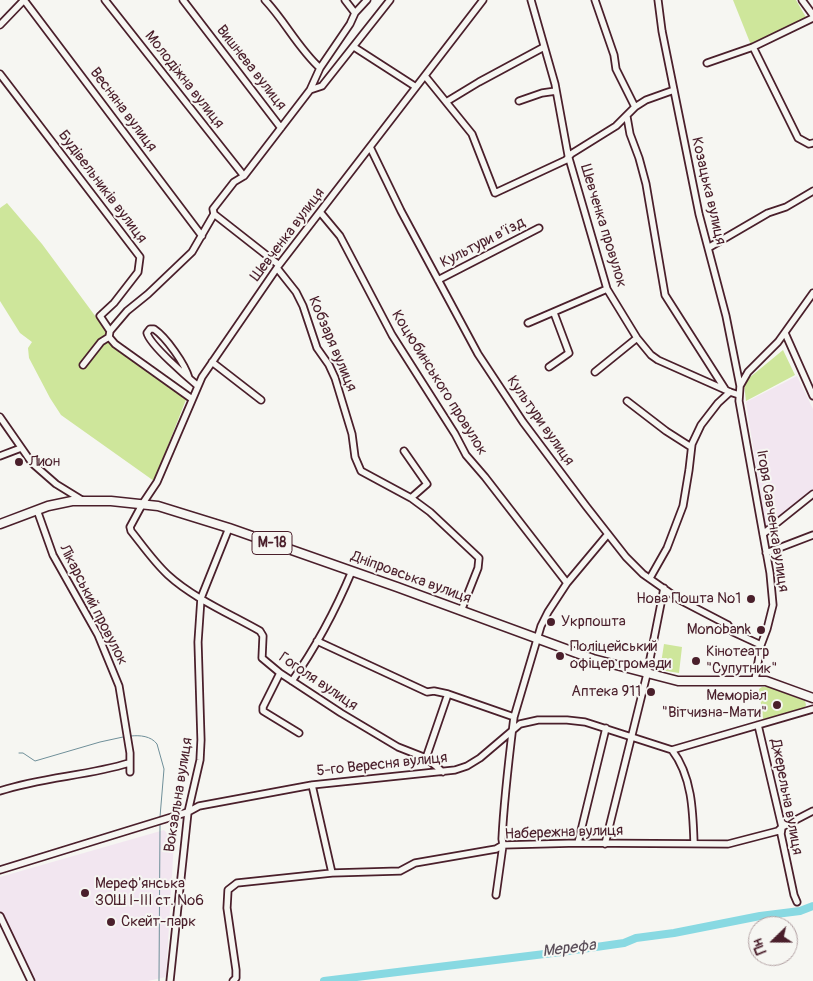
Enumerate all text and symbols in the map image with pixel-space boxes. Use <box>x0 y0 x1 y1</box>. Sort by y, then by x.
street label: Вишнева вулиця <box>212 22 290 114</box>
street label: Молодіжна вулиця <box>140 28 228 132</box>
street label: Весняна вулиця <box>86 64 160 156</box>
street label: Будівельників вулиця <box>54 127 150 247</box>
street label: Козацька вулиця <box>687 135 729 247</box>
street label: Шевченка провулок <box>576 162 630 290</box>
street label: Шевченка вулиця <box>247 185 329 285</box>
street label: Культури в’їзд <box>437 214 529 272</box>
street label: Кобзаря вулиця <box>304 294 360 394</box>
street label: Коцюбинського провулок <box>387 307 491 459</box>
street label: Культури вулиця <box>502 373 578 469</box>
street label: Ігоря Савченка вулиця <box>752 449 792 593</box>
place label: Лион <box>29 453 60 471</box>
marker: Лион <box>13 456 25 468</box>
road number: М-18 <box>252 532 292 554</box>
street label: Лікарський провулок <box>55 542 131 668</box>
street label: Дніпровська вулиця <box>348 548 474 608</box>
place label: Нова Пошта №1 <box>636 590 741 608</box>
marker: Нова Пошта №1 <box>745 593 757 605</box>
place label: Укрпошта <box>561 613 626 631</box>
marker: Укрпошта <box>545 616 557 628</box>
place label: Monobank <box>687 621 751 639</box>
marker: Monobank <box>755 624 767 636</box>
place label: Поліцейський офіцер громади <box>570 638 671 673</box>
place label: Кінотеатр "Супутник" <box>706 643 777 678</box>
street label: Гоголя вулиця <box>275 649 361 715</box>
marker: Поліцейський офіцер громади <box>554 650 566 662</box>
marker: Кінотеатр "Супутник" <box>690 655 702 667</box>
place label: Аптека 911 <box>571 683 641 701</box>
marker: Аптека 911 <box>645 686 657 698</box>
place label: Меморіал "Вітчизна-Мати" <box>662 687 767 722</box>
marker: Меморіал "Вітчизна-Мати" <box>771 699 783 711</box>
street label: Вокзальна вулиця <box>161 736 197 854</box>
street label: Джерельна вулиця <box>766 737 806 857</box>
street label: 5-го Вересня вулиця <box>316 749 448 781</box>
street label: Набережна вулиця <box>504 822 624 844</box>
place label: Мереф'янська ЗОШ І-ІІІ ст. №6 <box>95 875 204 910</box>
marker: Мереф'янська ЗОШ І-ІІІ ст. №6 <box>79 887 91 899</box>
place label: Скейт-парк <box>121 913 196 931</box>
marker: Скейт-парк <box>105 916 117 928</box>
north arrow <box>748 916 798 966</box>
water label: Мерефа <box>541 936 597 962</box>
text: Пн <box>749 936 770 957</box>

